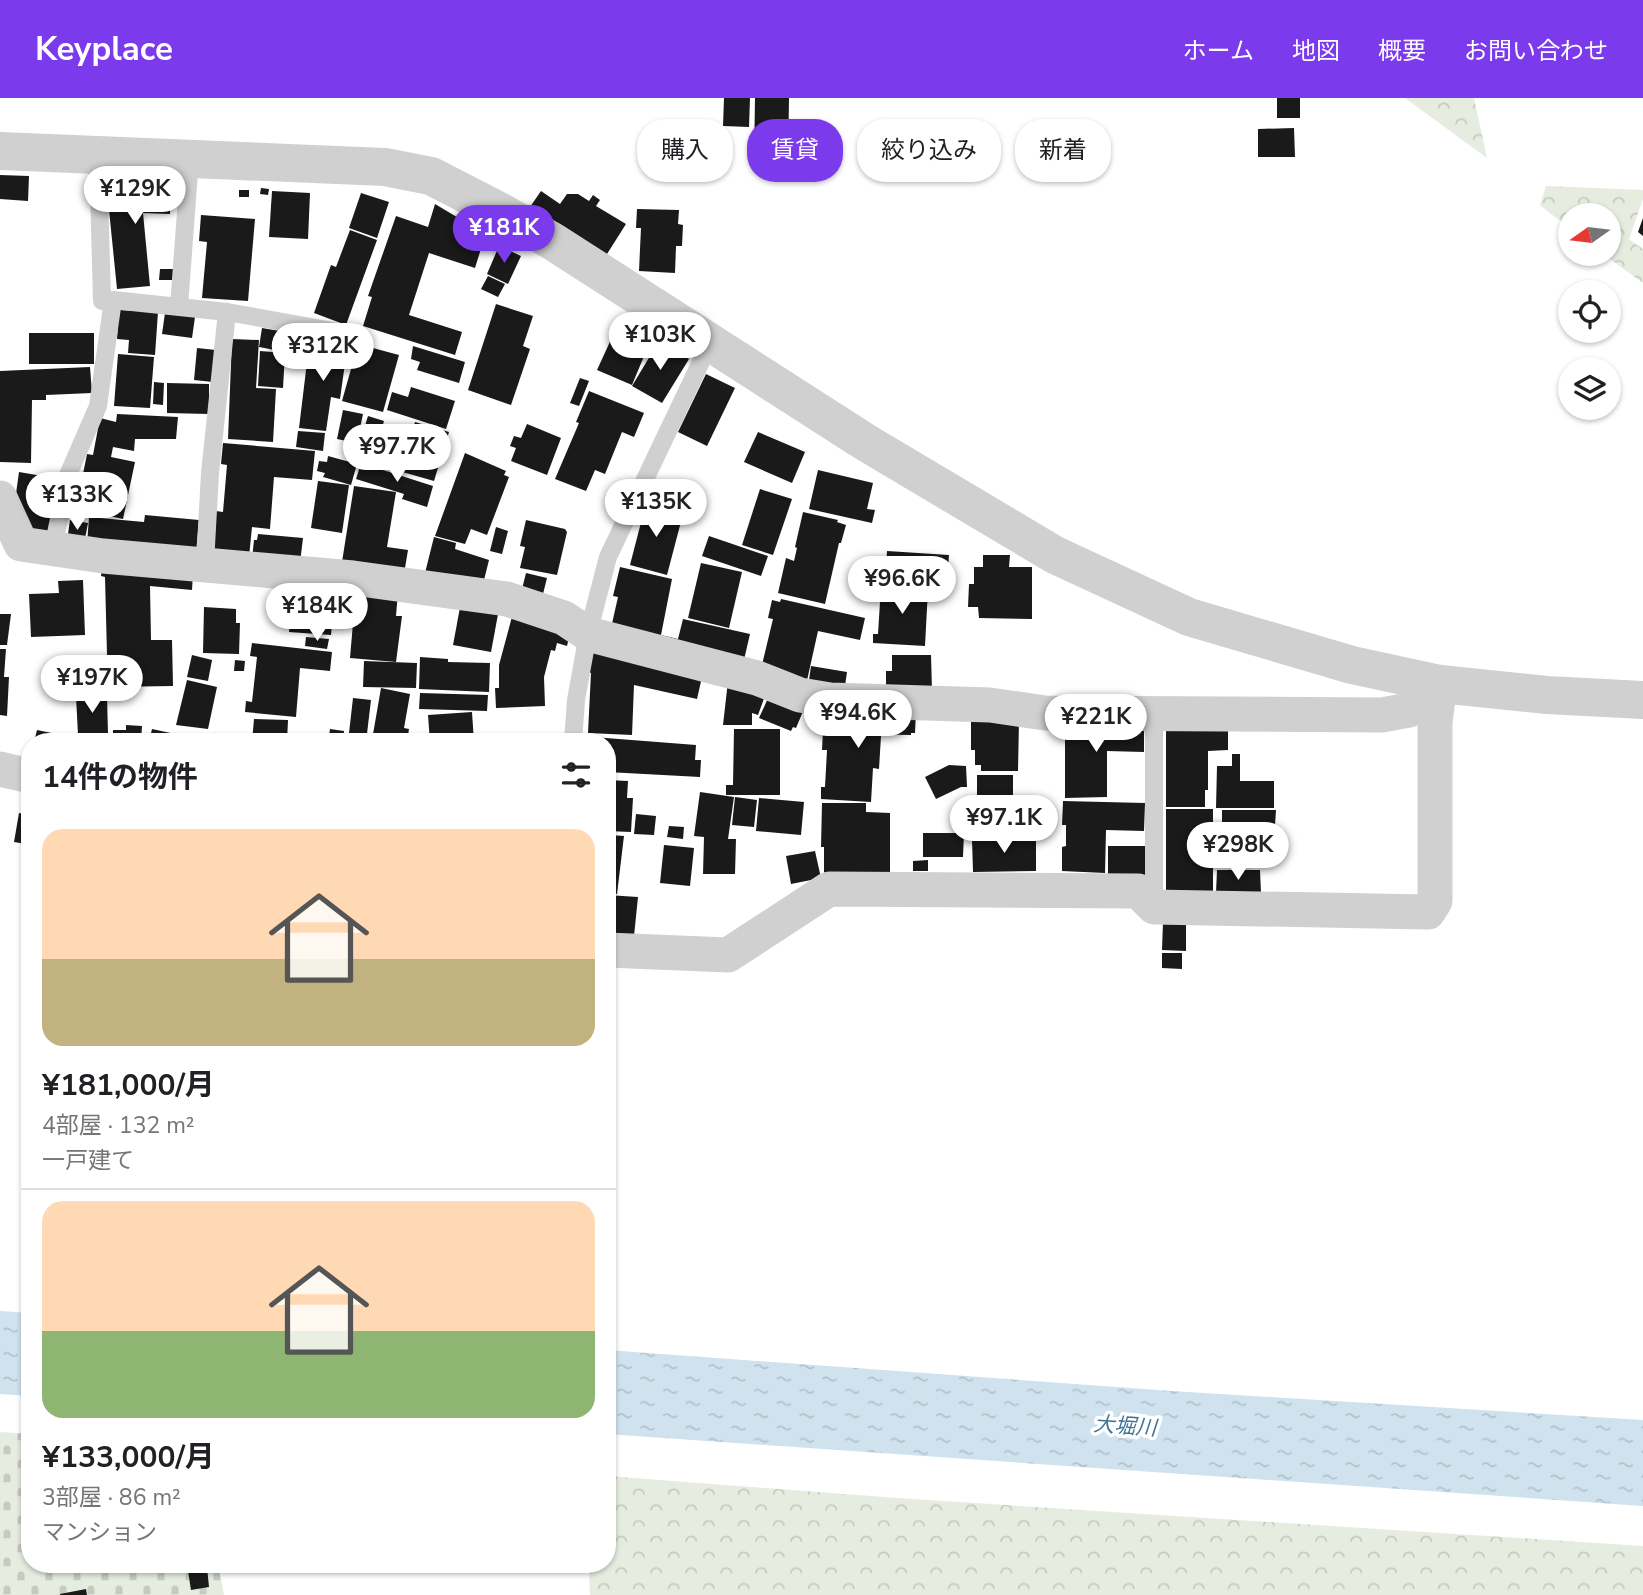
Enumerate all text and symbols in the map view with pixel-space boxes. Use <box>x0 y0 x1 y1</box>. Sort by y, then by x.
text: Keyplace <box>35 27 173 72</box>
text: ホーム <box>1183 35 1254 67</box>
text: 地図 <box>1292 35 1340 67</box>
text: 概要 <box>1378 35 1426 67</box>
text: お問い合わせ <box>1464 35 1608 67</box>
chip: 購入 <box>637 119 733 182</box>
chip: 賃貸 <box>747 119 843 182</box>
chip: 絞り込み <box>857 119 1001 182</box>
chip: 新着 <box>1015 119 1111 182</box>
pin: ¥129K <box>86 166 184 226</box>
text: ¥129K <box>100 173 170 204</box>
north arrow <box>1558 203 1620 266</box>
map controls <box>1558 203 1621 420</box>
pin: ¥181K <box>455 206 553 265</box>
text: ¥181K <box>469 212 539 243</box>
button: locate <box>1558 280 1621 343</box>
pin: ¥103K <box>611 313 709 372</box>
text: ¥103K <box>625 319 695 350</box>
pin: ¥312K <box>274 324 372 383</box>
text: ¥312K <box>288 330 358 361</box>
button: layers <box>1558 357 1621 420</box>
pin: ¥97.7K <box>340 424 454 484</box>
text: ¥97.7K <box>359 431 435 462</box>
pin: ¥133K <box>28 472 126 532</box>
text: ¥133K <box>42 479 112 510</box>
pin: ¥135K <box>607 480 705 539</box>
text: ¥135K <box>621 486 691 517</box>
pin: ¥96.6K <box>845 556 959 616</box>
text: ¥96.6K <box>864 563 940 594</box>
pin: ¥184K <box>268 584 366 643</box>
text: ¥184K <box>282 590 352 621</box>
pin: ¥197K <box>43 656 141 715</box>
text: ¥197K <box>57 662 127 693</box>
pin: ¥94.6K <box>801 690 915 750</box>
pin: ¥221K <box>1047 694 1145 754</box>
text: ¥94.6K <box>820 697 896 728</box>
text: ¥221K <box>1061 701 1131 732</box>
icon: filters <box>557 756 595 794</box>
text: 14件の物件 <box>42 757 198 798</box>
pin: ¥97.1K <box>947 796 1061 855</box>
text: ¥97.1K <box>966 802 1042 833</box>
pin: ¥298K <box>1189 822 1287 882</box>
text: ¥298K <box>1203 829 1273 860</box>
icon: home <box>256 875 382 1001</box>
text: ¥181,000/月 <box>42 1065 215 1106</box>
text: 4部屋 · 132 m² <box>42 1110 195 1141</box>
text: 一戸建て <box>42 1145 134 1176</box>
icon: home <box>256 1247 382 1373</box>
water label: 大堀川 <box>1093 1410 1159 1442</box>
text: ¥133,000/月 <box>42 1437 215 1478</box>
text: 3部屋 · 86 m² <box>42 1482 181 1513</box>
text: マンション <box>42 1517 157 1548</box>

